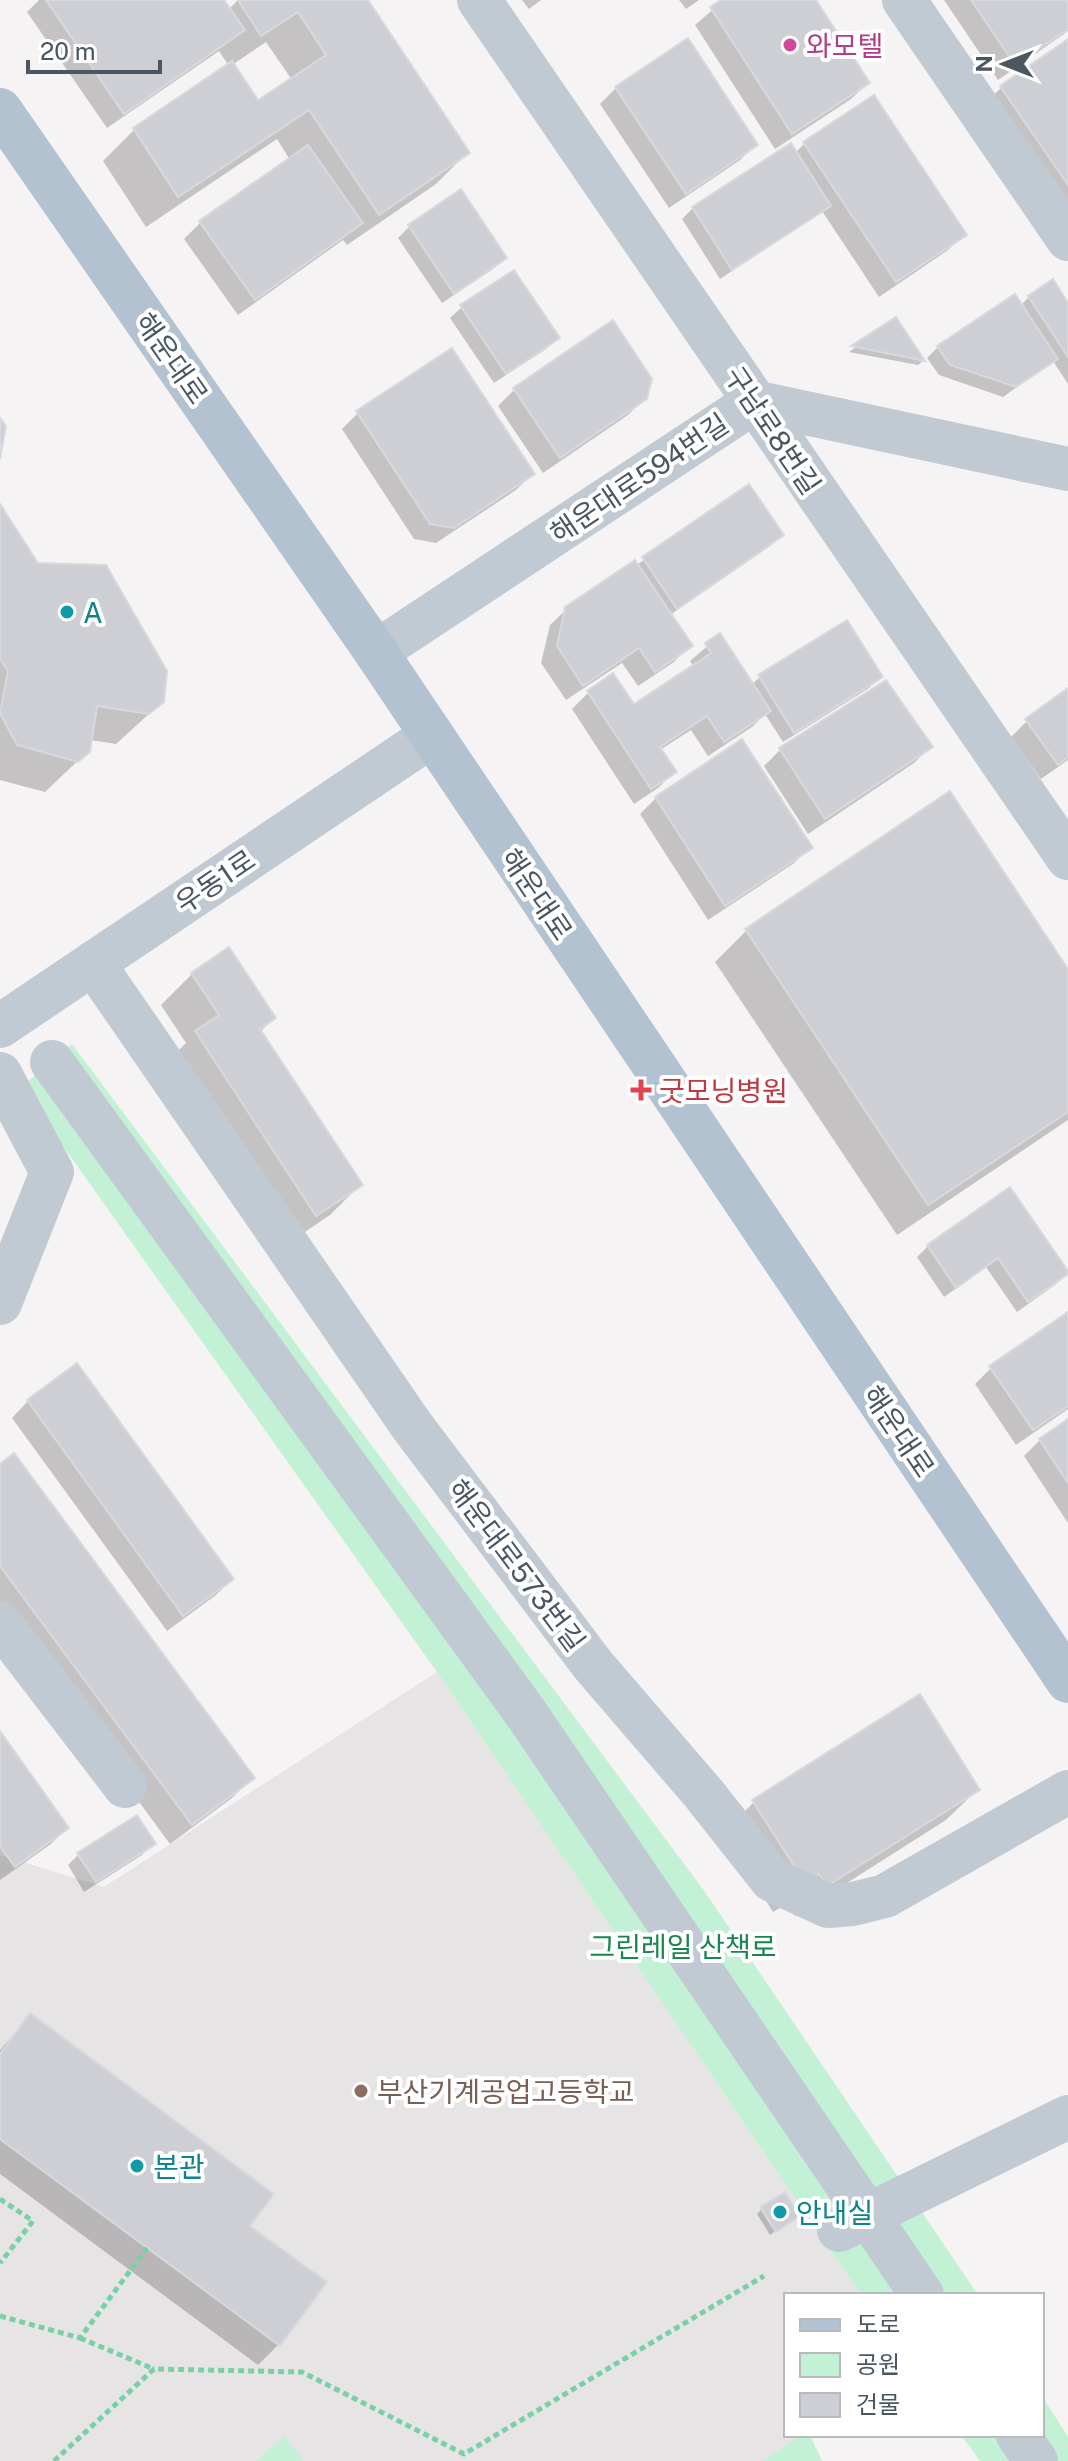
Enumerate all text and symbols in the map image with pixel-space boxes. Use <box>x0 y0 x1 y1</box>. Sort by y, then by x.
scale bar <box>28 24 160 74</box>
north arrow <box>964 24 1044 104</box>
place label: 와모텔 <box>806 29 883 62</box>
marker: 와모텔 <box>781 36 799 54</box>
text: 20 m <box>40 37 96 65</box>
text: N <box>971 55 997 73</box>
street label: 해운대로 <box>129 306 215 410</box>
street label: 구남로8번길 <box>718 360 828 500</box>
street label: 해운대로594번길 <box>544 406 734 550</box>
place label: A <box>83 596 103 629</box>
marker: A <box>58 603 76 621</box>
street label: 해운대로 <box>495 842 579 946</box>
street label: 우동1로 <box>169 843 261 919</box>
place label: 굿모닝병원 <box>659 1074 788 1107</box>
marker: 굿모닝병원 <box>630 1079 652 1101</box>
street label: 해운대로 <box>857 1379 941 1483</box>
street label: 해운대로573번길 <box>442 1473 592 1657</box>
park label: 그린레일 산책로 <box>589 1930 777 1963</box>
place label: 부산기계공업고등학교 <box>377 2075 635 2108</box>
marker: 부산기계공업고등학교 <box>352 2082 370 2100</box>
place label: 본관 <box>153 2150 205 2183</box>
marker: 본관 <box>128 2157 146 2175</box>
place label: 안내실 <box>796 2196 873 2229</box>
marker: 안내실 <box>771 2203 789 2221</box>
legend <box>784 2293 1044 2437</box>
text: 도로 <box>856 2310 900 2338</box>
text: 공원 <box>856 2350 900 2378</box>
text: 건물 <box>856 2390 900 2418</box>

